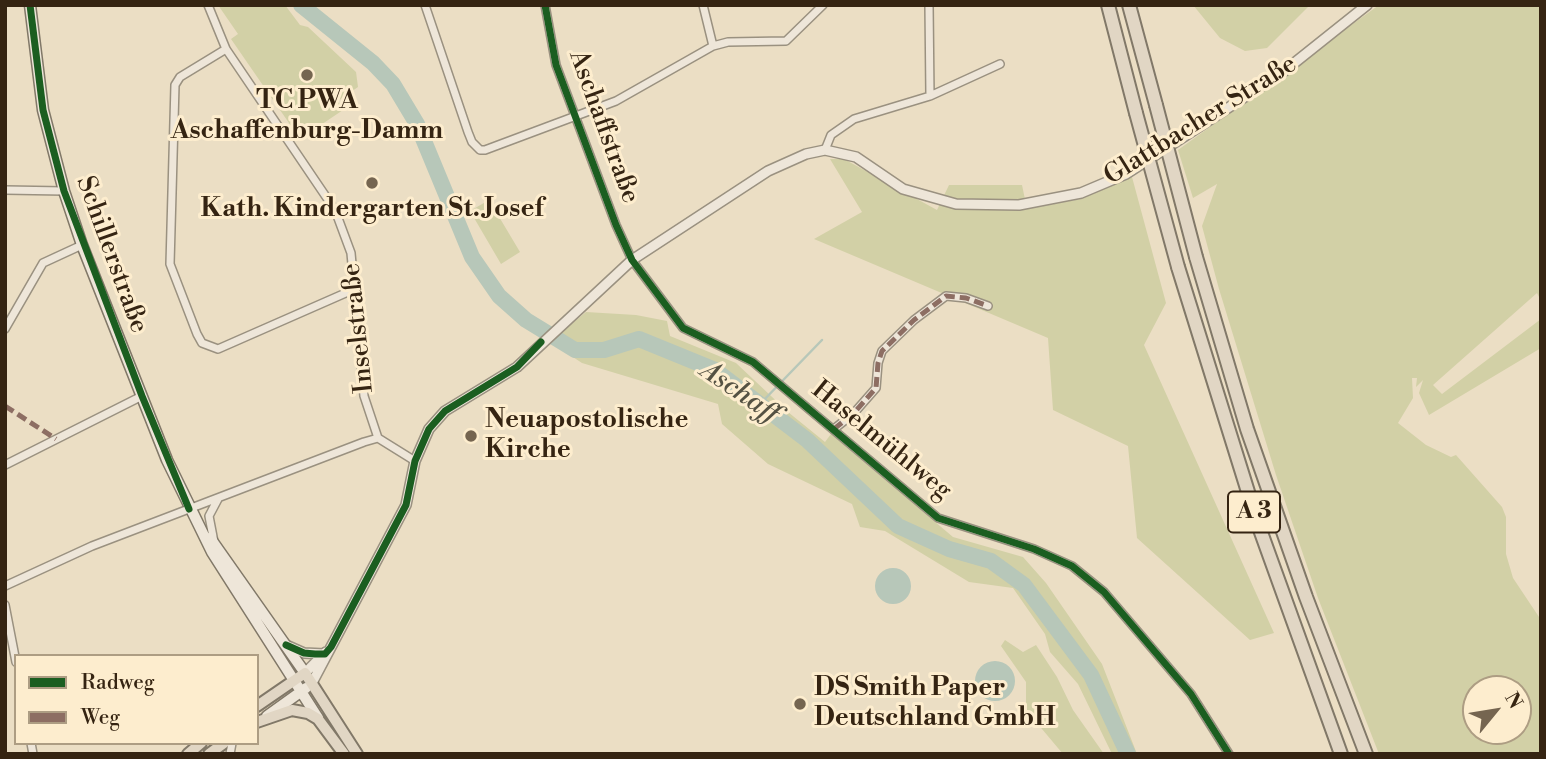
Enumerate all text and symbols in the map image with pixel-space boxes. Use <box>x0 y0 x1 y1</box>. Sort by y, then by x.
street label: Aschaffstraße <box>561 46 645 208</box>
street label: Glattbacher Straße <box>1099 49 1303 193</box>
marker: TC PWA Aschaffenburg-Damm <box>299 67 315 83</box>
place label: TC PWA Aschaffenburg-Damm <box>171 86 443 148</box>
street label: Schillerstraße <box>68 172 154 338</box>
marker: Kath. Kindergarten St. Josef <box>364 175 380 191</box>
place label: Kath. Kindergarten St. Josef <box>201 194 543 226</box>
street label: Inselstraße <box>337 262 381 394</box>
water label: Aschaff <box>693 355 785 431</box>
street label: Haselmühlweg <box>805 375 957 507</box>
place label: Neuapostolische Kirche <box>485 405 688 466</box>
marker: Neuapostolische Kirche <box>463 428 479 444</box>
road number: A 3 <box>1228 491 1280 532</box>
legend <box>14 654 259 745</box>
text: Radweg <box>81 670 155 696</box>
place label: DS Smith Paper Deutschland GmbH <box>814 673 1056 734</box>
north arrow <box>1462 675 1532 745</box>
text: N <box>1499 688 1528 713</box>
marker: DS Smith Paper Deutschland GmbH <box>792 696 808 712</box>
text: Weg <box>81 705 120 731</box>

